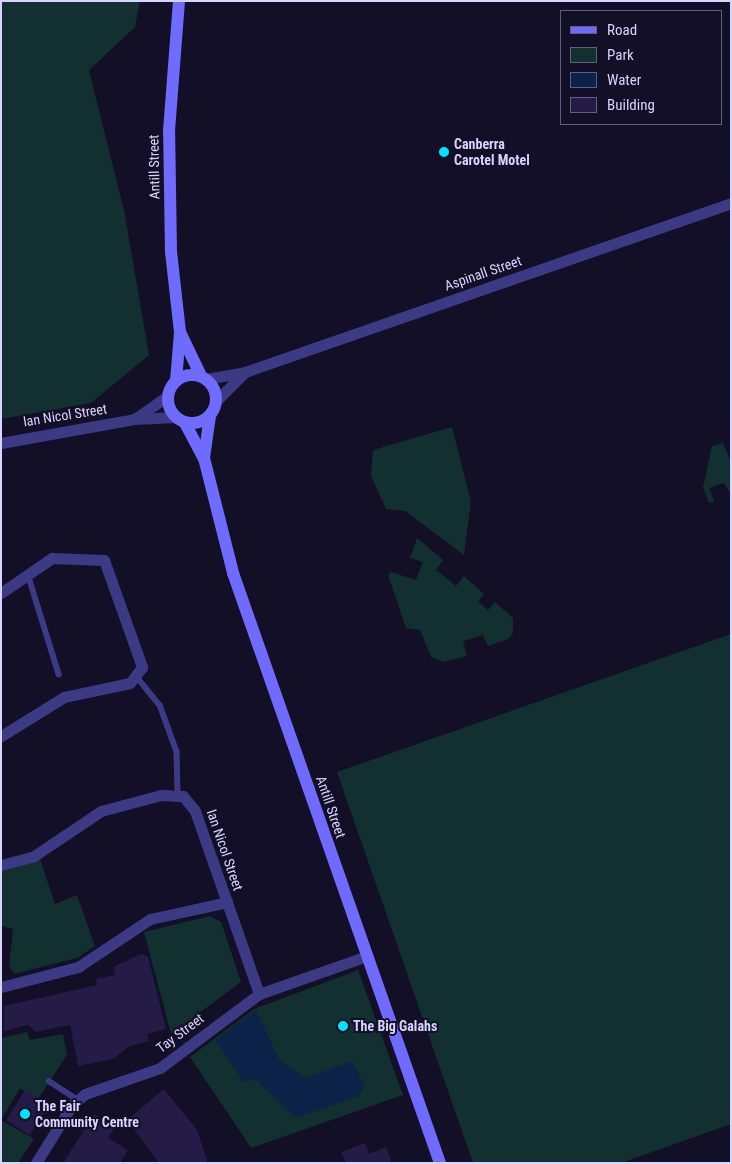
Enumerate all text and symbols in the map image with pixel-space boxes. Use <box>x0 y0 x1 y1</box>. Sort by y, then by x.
legend <box>560 10 722 125</box>
text: Road <box>607 21 637 39</box>
text: Park <box>607 46 634 64</box>
text: Water <box>607 71 641 89</box>
text: Building <box>607 96 655 114</box>
street label: Antill Street <box>145 135 163 199</box>
place label: Canberra Carotel Motel <box>454 136 530 168</box>
marker: Canberra Carotel Motel <box>438 146 450 158</box>
street label: Aspinall Street <box>442 252 524 294</box>
street label: Ian Nicol Street <box>22 400 108 430</box>
street label: Antill Street <box>313 774 349 840</box>
street label: Ian Nicol Street <box>203 807 247 893</box>
street label: Tay Street <box>153 1010 207 1056</box>
place label: The Big Galahs <box>353 1018 437 1034</box>
marker: The Big Galahs <box>337 1020 349 1032</box>
place label: The Fair Community Centre <box>35 1098 139 1130</box>
marker: The Fair Community Centre <box>19 1108 31 1120</box>

